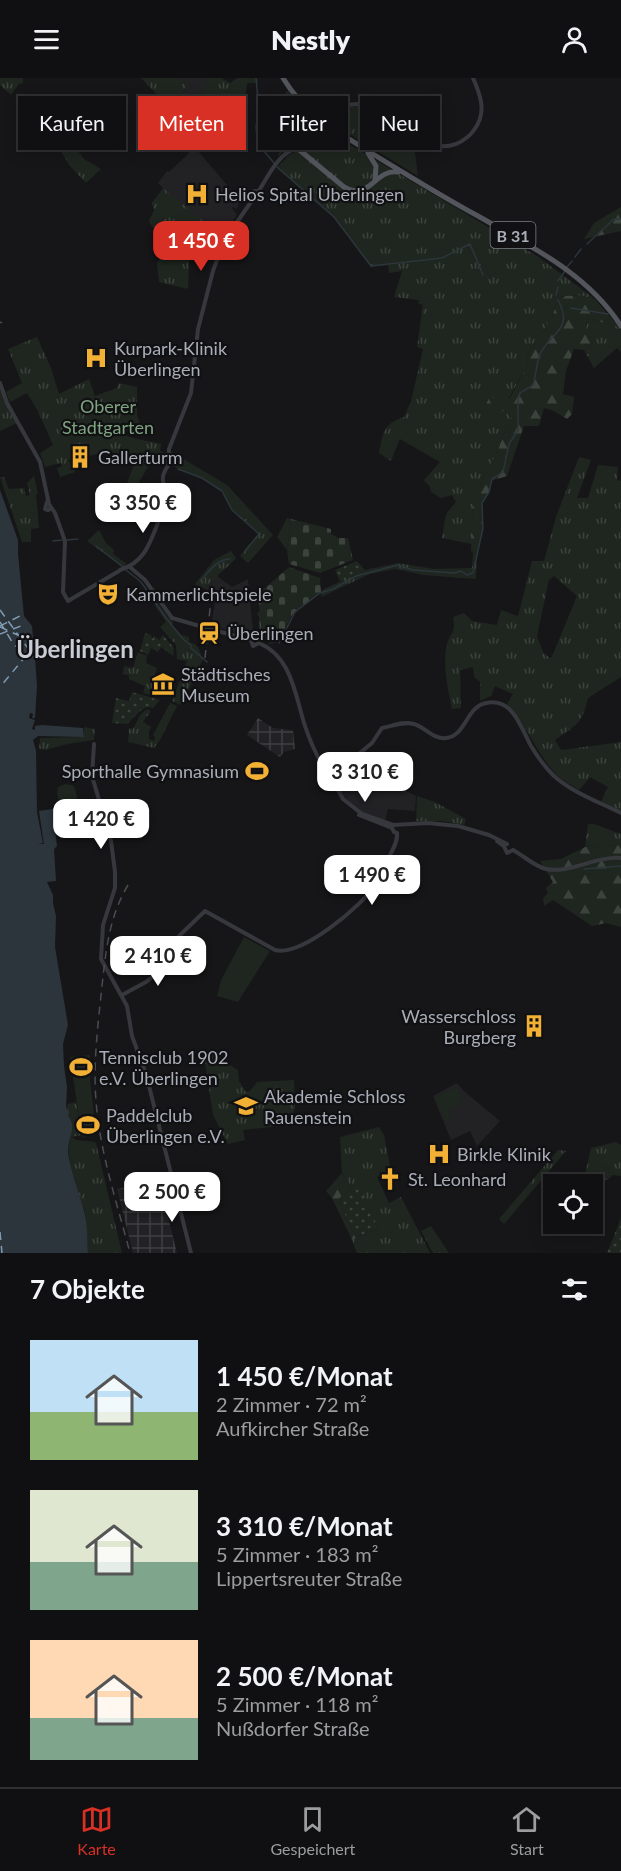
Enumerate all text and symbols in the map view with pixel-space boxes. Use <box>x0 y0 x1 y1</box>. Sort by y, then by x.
icon: menu <box>30 23 63 56</box>
text: Nestly <box>271 23 350 56</box>
icon: person <box>558 23 591 56</box>
chip: Kaufen <box>18 96 126 150</box>
chip: Mieten <box>138 96 246 150</box>
chip: Filter <box>258 96 348 150</box>
chip: Neu <box>360 96 440 150</box>
hospital icon: Helios Spital Überlingen <box>184 181 210 207</box>
place label: Helios Spital Überlingen <box>215 183 404 205</box>
pin: 1 450 € <box>146 221 256 272</box>
road number: B 31 <box>490 222 536 248</box>
text: 1 450 € <box>167 228 235 252</box>
place label: Kurpark-Klinik Überlingen <box>114 337 228 380</box>
hospital icon: Kurpark-Klinik Überlingen <box>83 345 109 371</box>
park label: Oberer Stadtgarten <box>62 395 154 438</box>
building icon: Gallerturm <box>67 444 93 470</box>
place label: Gallerturm <box>98 446 182 468</box>
pin: 3 350 € <box>88 483 198 534</box>
text: 3 350 € <box>109 490 177 514</box>
theatre icon: Kammerlichtspiele <box>95 581 121 607</box>
place label: Kammerlichtspiele <box>126 583 271 605</box>
station icon: Überlingen <box>196 620 222 646</box>
place label: Überlingen <box>227 622 314 644</box>
district label: Überlingen <box>16 634 134 663</box>
place label: Städtisches Museum <box>181 663 271 706</box>
museum icon: Städtisches Museum <box>150 671 176 697</box>
pin: 3 310 € <box>310 752 420 803</box>
sports icon: Sporthalle Gymnasium <box>244 758 270 784</box>
text: 3 310 € <box>331 759 399 783</box>
place label: Sporthalle Gymnasium <box>62 760 239 782</box>
pin: 1 420 € <box>46 799 156 850</box>
text: 1 420 € <box>67 806 135 830</box>
pin: 1 490 € <box>317 855 427 906</box>
text: 1 490 € <box>338 862 406 886</box>
pin: 2 410 € <box>103 936 213 987</box>
text: 2 410 € <box>124 943 192 967</box>
place label: Wasserschloss Burgberg <box>401 1005 516 1048</box>
building icon: Wasserschloss Burgberg <box>521 1013 547 1039</box>
place label: Tennisclub 1902 e.V. Überlingen <box>99 1046 228 1089</box>
sports icon: Tennisclub 1902 e.V. Überlingen <box>68 1054 94 1080</box>
place label: Akademie Schloss Rauenstein <box>264 1085 406 1128</box>
school or university icon: Akademie Schloss Rauenstein <box>233 1093 259 1119</box>
place label: Paddelclub Überlingen e.V. <box>106 1104 225 1147</box>
sports icon: Paddelclub Überlingen e.V. <box>75 1112 101 1138</box>
hospital icon: Birkle Klinik <box>426 1141 452 1167</box>
place label: Birkle Klinik <box>457 1143 552 1165</box>
church icon: St. Leonhard <box>377 1166 403 1192</box>
place label: St. Leonhard <box>408 1168 506 1190</box>
pin: 2 500 € <box>117 1172 227 1223</box>
map controls <box>543 1174 603 1234</box>
button: locate <box>543 1174 603 1234</box>
text: 2 500 € <box>138 1179 206 1203</box>
text: 7 Objekte <box>30 1273 145 1305</box>
icon: filters <box>558 1273 591 1306</box>
text: 1 450 €/Monat <box>216 1360 393 1392</box>
icon: home <box>78 1364 150 1436</box>
text: 2 Zimmer · 72 m² <box>216 1392 367 1416</box>
text: Aufkircher Straße <box>216 1416 369 1440</box>
text: 3 310 €/Monat <box>216 1510 393 1542</box>
icon: home <box>78 1514 150 1586</box>
text: 5 Zimmer · 183 m² <box>216 1542 378 1566</box>
text: Lippertsreuter Straße <box>216 1566 402 1590</box>
text: 2 500 €/Monat <box>216 1660 393 1692</box>
icon: home <box>78 1664 150 1736</box>
text: 5 Zimmer · 118 m² <box>216 1692 378 1716</box>
text: Nußdorfer Straße <box>216 1716 370 1740</box>
tab: Karte <box>77 1803 116 1858</box>
tab: Gespeichert <box>271 1803 355 1858</box>
tab: Start <box>510 1803 544 1858</box>

